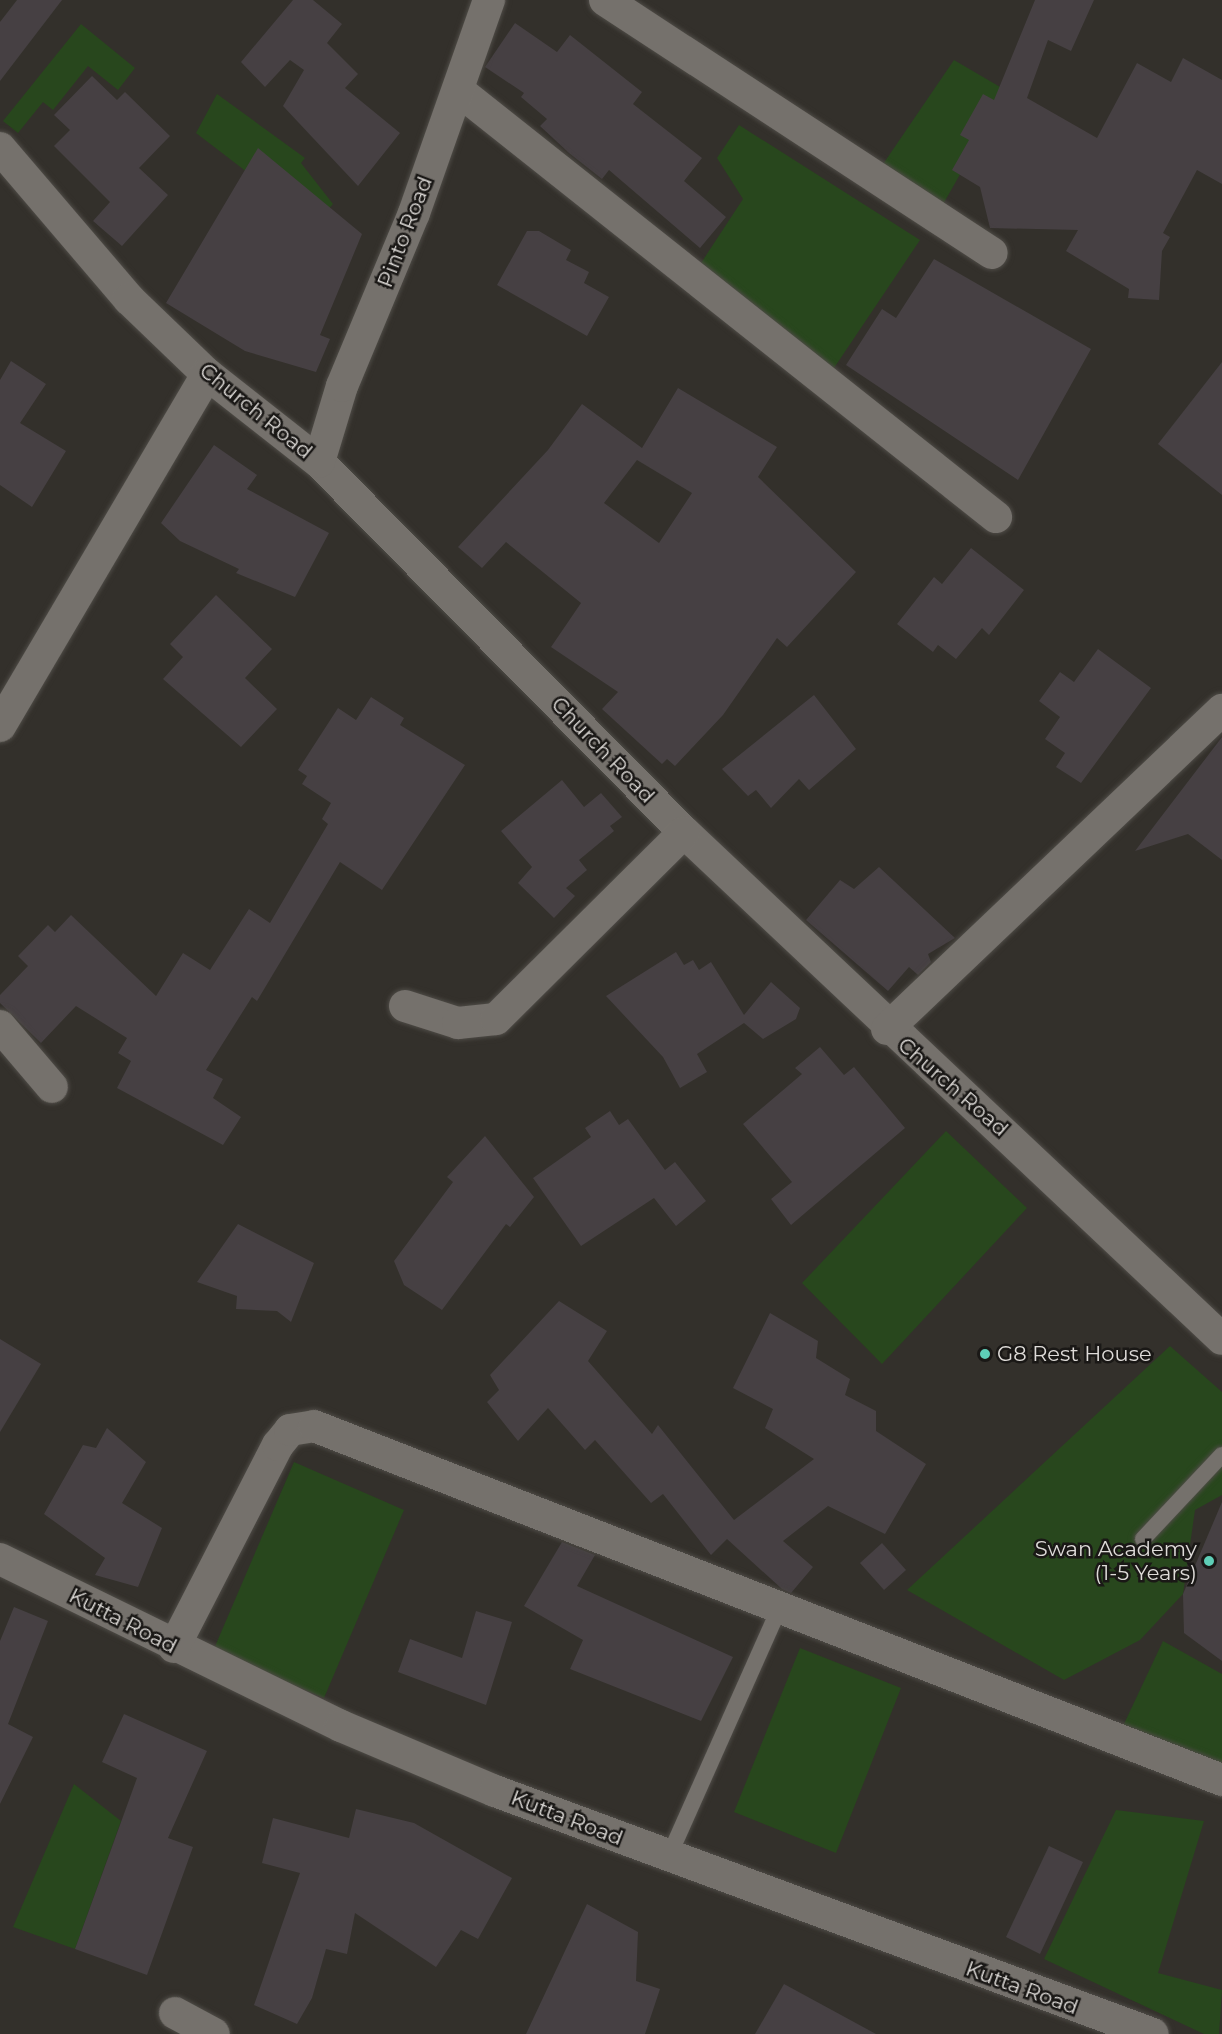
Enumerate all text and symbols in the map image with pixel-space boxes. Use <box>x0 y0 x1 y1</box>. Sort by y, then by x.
street label: Pinto Road <box>372 173 438 291</box>
street label: Church Road <box>195 358 317 464</box>
street label: Church Road <box>546 692 660 808</box>
street label: Church Road <box>893 1032 1013 1142</box>
place label: G8 Rest House <box>997 1341 1152 1367</box>
marker: G8 Rest House <box>978 1347 992 1361</box>
place label: Swan Academy (1-5 Years) <box>1035 1536 1197 1586</box>
marker: Swan Academy (1-5 Years) <box>1202 1554 1216 1568</box>
street label: Kutta Road <box>65 1583 181 1659</box>
street label: Kutta Road <box>508 1785 626 1851</box>
street label: Kutta Road <box>962 1956 1082 2020</box>

